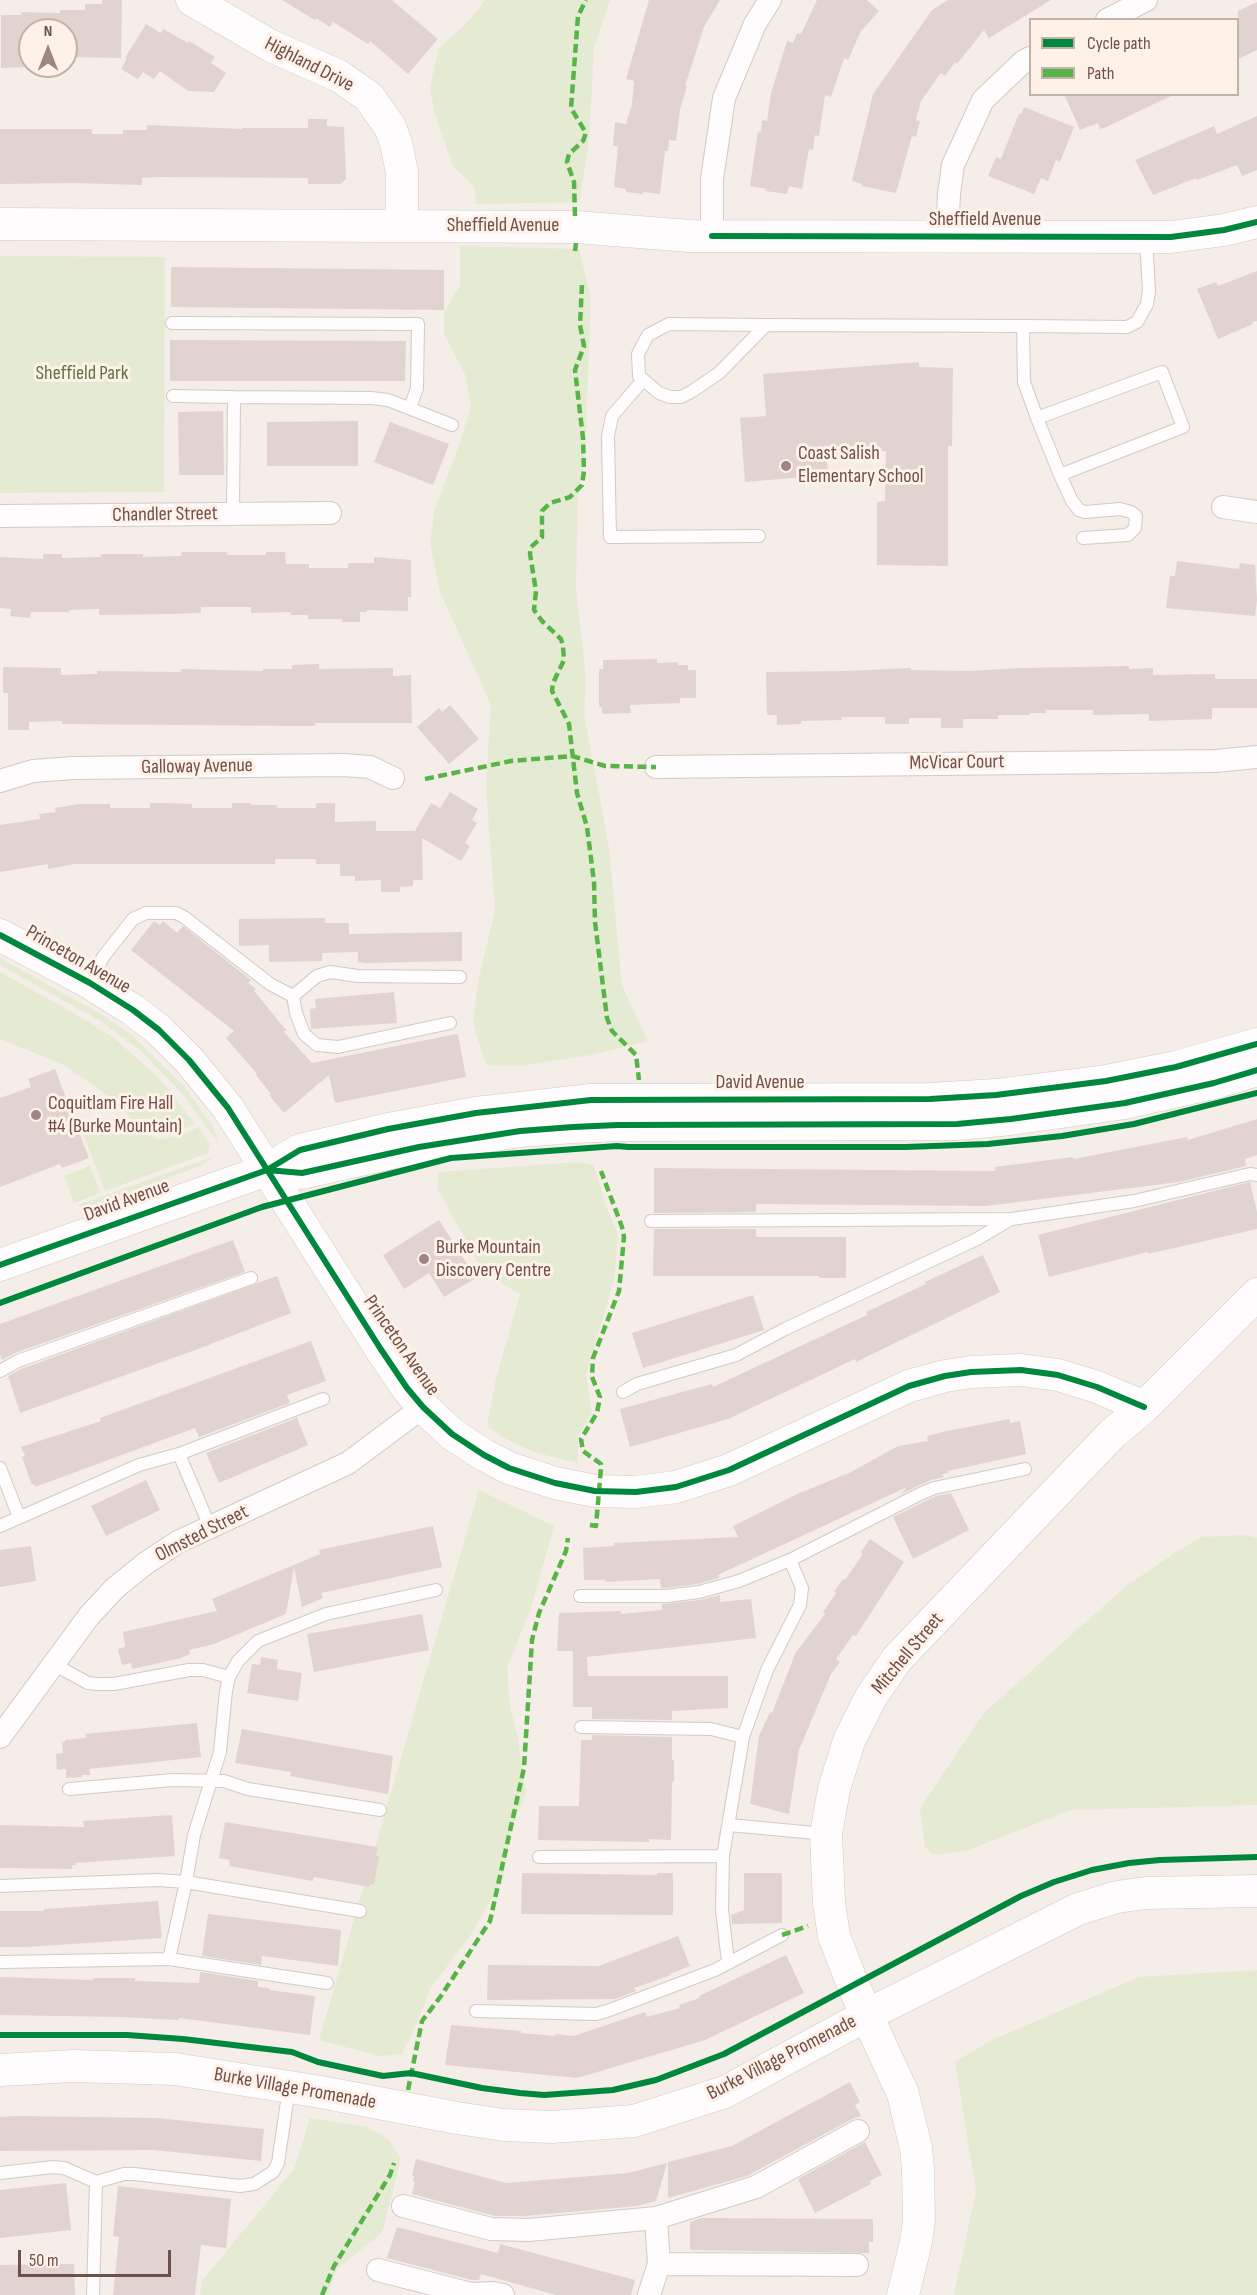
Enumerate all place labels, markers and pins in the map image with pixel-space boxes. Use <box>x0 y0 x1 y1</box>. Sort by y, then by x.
place label: Coast Salish Elementary School <box>798 442 924 489</box>
marker: Coast Salish Elementary School <box>779 459 793 473</box>
place label: Coquitlam Fire Hall #4 (Burke Mountain) <box>48 1092 182 1139</box>
marker: Coquitlam Fire Hall #4 (Burke Mountain) <box>29 1108 43 1122</box>
place label: Burke Mountain Discovery Centre <box>436 1236 551 1283</box>
marker: Burke Mountain Discovery Centre <box>417 1252 431 1266</box>

